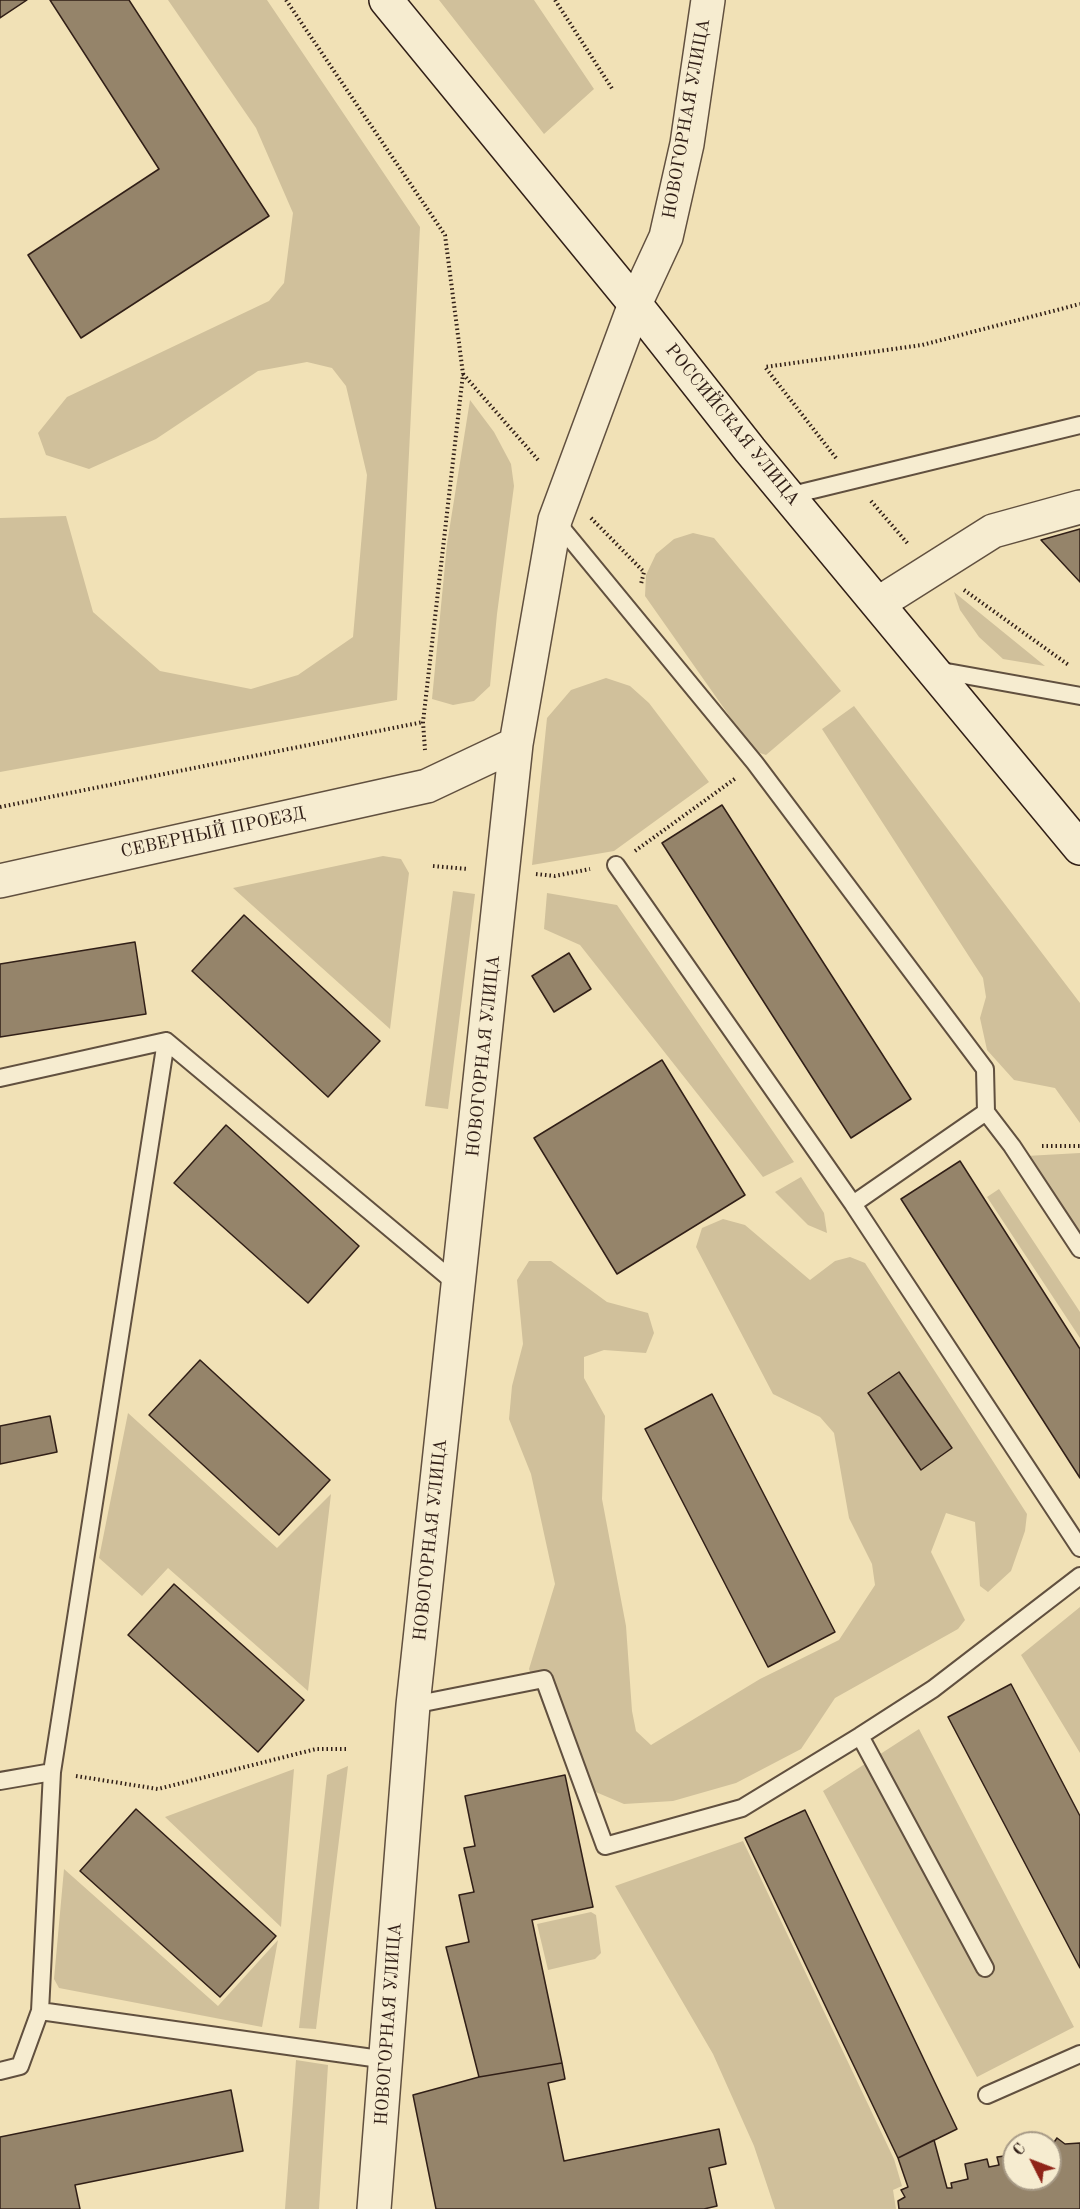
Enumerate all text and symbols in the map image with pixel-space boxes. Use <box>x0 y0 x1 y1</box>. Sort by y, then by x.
street label: НОВОГОРНАЯ УЛИЦА <box>659 17 715 221</box>
street label: РОССИЙСКАЯ УЛИЦА <box>660 340 804 510</box>
street label: СЕВЕРНЫЙ ПРОЕЗД <box>119 803 307 863</box>
street label: НОВОГОРНАЯ УЛИЦА <box>463 954 505 1158</box>
street label: НОВОГОРНАЯ УЛИЦА <box>410 1438 452 1642</box>
street label: НОВОГОРНАЯ УЛИЦА <box>371 1922 407 2126</box>
north arrow <box>1002 2131 1062 2191</box>
text: С <box>1011 2141 1030 2160</box>

